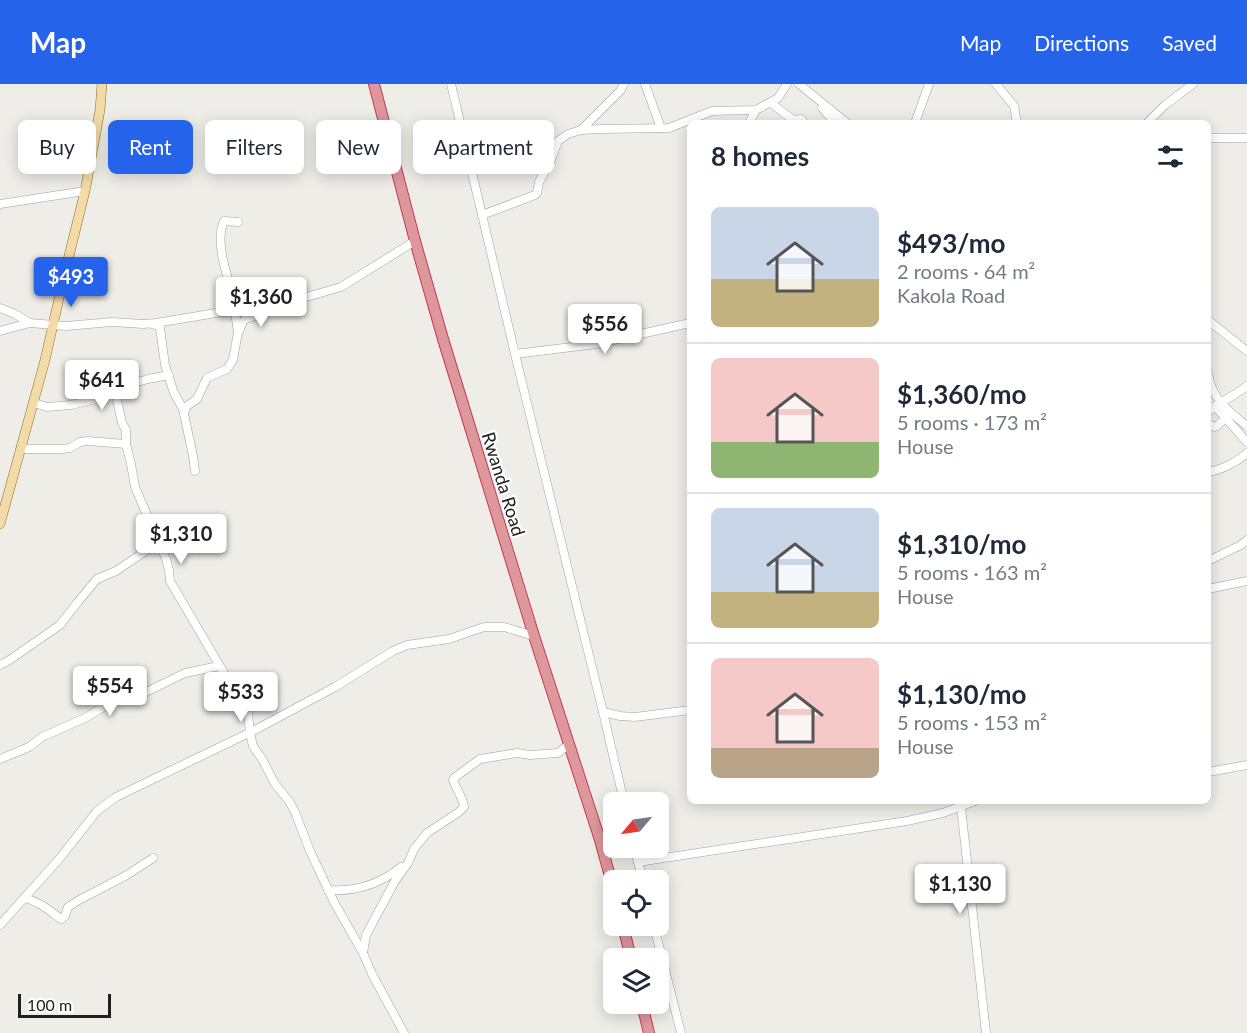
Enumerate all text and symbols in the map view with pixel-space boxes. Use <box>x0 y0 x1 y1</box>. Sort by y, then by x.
text: Map <box>30 25 86 59</box>
text: Map <box>960 30 1001 55</box>
text: Directions <box>1034 30 1129 55</box>
text: Saved <box>1162 30 1217 55</box>
chip: Buy <box>18 120 96 174</box>
chip: Rent <box>108 120 193 174</box>
chip: Filters <box>205 120 304 174</box>
chip: New <box>316 120 401 174</box>
chip: Apartment <box>413 120 554 174</box>
text: 8 homes <box>711 140 809 172</box>
icon: filters <box>1154 140 1187 173</box>
text: $493/mo <box>897 227 1005 259</box>
icon: home <box>759 231 831 303</box>
pin: $493 <box>35 257 107 308</box>
text: 2 rooms · 64 m² <box>897 259 1035 283</box>
text: $493 <box>48 264 94 288</box>
pin: $1,360 <box>212 277 310 328</box>
text: Kakola Road <box>897 283 1005 307</box>
text: $1,360 <box>230 284 292 308</box>
pin: $556 <box>569 304 641 355</box>
text: $556 <box>582 311 628 335</box>
pin: $641 <box>66 360 138 411</box>
text: $641 <box>79 367 125 391</box>
text: $1,360/mo <box>897 378 1027 410</box>
icon: home <box>759 382 831 454</box>
text: 5 rooms · 173 m² <box>897 410 1047 434</box>
street label: Rwanda Road <box>478 429 530 539</box>
text: House <box>897 434 954 458</box>
pin: $1,310 <box>132 514 230 565</box>
text: $1,310 <box>150 521 212 545</box>
text: $1,310/mo <box>897 528 1027 560</box>
icon: home <box>759 532 831 604</box>
text: 5 rooms · 163 m² <box>897 560 1047 584</box>
text: House <box>897 584 954 608</box>
pin: $554 <box>74 666 146 717</box>
pin: $533 <box>205 672 277 723</box>
text: $554 <box>87 673 133 697</box>
text: $1,130/mo <box>897 678 1027 710</box>
text: $533 <box>218 679 264 703</box>
icon: home <box>759 682 831 754</box>
text: 5 rooms · 153 m² <box>897 710 1047 734</box>
text: House <box>897 734 954 758</box>
north arrow <box>603 792 669 858</box>
map controls <box>603 792 669 1014</box>
pin: $1,130 <box>911 864 1009 915</box>
button: locate <box>603 870 669 936</box>
text: $1,130 <box>929 871 991 895</box>
button: layers <box>603 948 669 1014</box>
scale bar <box>18 991 111 1018</box>
text: 100 m <box>27 995 72 1014</box>

